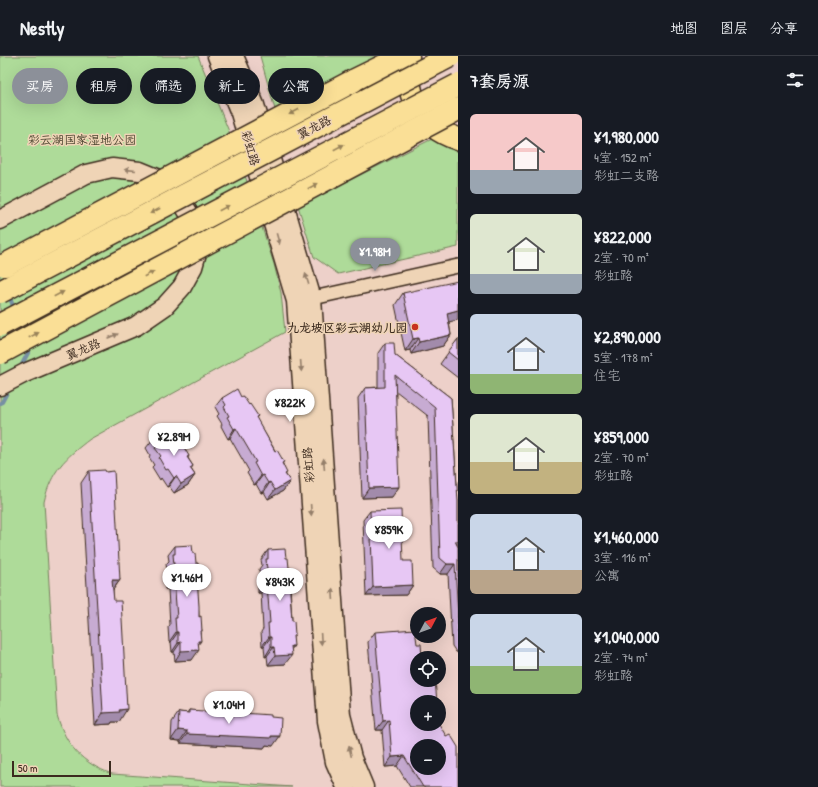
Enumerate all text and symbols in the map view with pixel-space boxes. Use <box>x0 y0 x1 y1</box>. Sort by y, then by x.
text: Nestly <box>20 15 65 41</box>
text: 地图 <box>670 18 698 37</box>
text: 图层 <box>720 18 748 37</box>
text: 分享 <box>770 18 798 37</box>
chip: 买房 <box>12 68 68 104</box>
chip: 租房 <box>76 68 132 104</box>
chip: 筛选 <box>140 68 196 104</box>
chip: 新上 <box>204 68 260 104</box>
chip: 公寓 <box>268 68 324 104</box>
text: 7套房源 <box>470 69 529 92</box>
icon: filters <box>784 69 806 91</box>
one-way arrow <box>288 109 300 115</box>
street label: 翼龙路 <box>294 111 334 143</box>
text: ¥1,980,000 <box>594 125 659 148</box>
street label: 彩虹路 <box>238 128 264 168</box>
icon: home <box>502 130 550 178</box>
park label: 彩云湖国家湿地公园 <box>28 131 136 148</box>
one-way arrow <box>333 144 345 151</box>
text: 4室 · 152 m² <box>594 148 652 166</box>
one-way arrow <box>124 166 137 173</box>
text: 彩虹二支路 <box>594 166 659 184</box>
one-way arrow <box>307 183 319 190</box>
one-way arrow <box>218 204 230 211</box>
one-way arrow <box>149 207 161 214</box>
text: ¥822,000 <box>594 225 651 248</box>
icon: home <box>502 230 550 278</box>
one-way arrow <box>275 233 281 245</box>
pin: ¥1.98M <box>342 238 408 272</box>
text: ¥1.98M <box>359 242 391 260</box>
text: 2室 · 70 m² <box>594 248 649 266</box>
text: 彩虹路 <box>594 266 633 284</box>
one-way arrow <box>143 271 155 277</box>
one-way arrow <box>304 273 310 285</box>
one-way arrow <box>54 291 65 297</box>
place label: 九龙坡区彩云湖幼儿园 <box>287 319 407 336</box>
marker: 九龙坡区彩云湖幼儿园 <box>410 322 420 332</box>
text: ¥2,890,000 <box>594 325 661 348</box>
icon: home <box>502 330 550 378</box>
one-way arrow <box>29 332 40 338</box>
one-way arrow <box>107 333 119 339</box>
street label: 翼龙路 <box>63 334 103 364</box>
text: 5室 · 178 m² <box>594 348 653 366</box>
one-way arrow <box>297 360 304 372</box>
text: 住宅 <box>594 366 620 384</box>
pin: ¥822K <box>262 389 318 423</box>
text: ¥822K <box>275 393 305 411</box>
pin: ¥2.89M <box>141 423 207 457</box>
text: ¥859,000 <box>594 425 649 448</box>
text: ¥2.89M <box>157 427 191 445</box>
icon: home <box>502 430 550 478</box>
street label: 彩虹路 <box>298 446 318 484</box>
text: 2室 · 70 m² <box>594 448 649 466</box>
one-way arrow <box>320 458 327 470</box>
text: 彩虹路 <box>594 466 633 484</box>
one-way arrow <box>308 504 315 516</box>
pin: ¥859K <box>361 516 417 550</box>
text: ¥859K <box>375 520 403 538</box>
text: ¥1,460,000 <box>594 525 659 548</box>
icon: home <box>502 530 550 578</box>
text: 3室 · 116 m² <box>594 548 651 566</box>
pin: ¥1.46M <box>154 564 220 598</box>
text: 公寓 <box>594 566 620 584</box>
text: ¥1.46M <box>171 568 203 586</box>
pin: ¥843K <box>252 568 308 602</box>
text: ¥843K <box>265 572 295 590</box>
one-way arrow <box>329 588 336 600</box>
north arrow <box>410 607 446 643</box>
map controls <box>410 607 446 775</box>
text: ¥1,040,000 <box>594 625 659 648</box>
icon: home <box>502 630 550 678</box>
one-way arrow <box>317 633 324 645</box>
text: 2室 · 74 m² <box>594 648 648 666</box>
button: locate <box>410 651 446 687</box>
text: 彩虹路 <box>594 666 633 684</box>
pin: ¥1.04M <box>196 691 262 725</box>
text: ¥1.04M <box>213 695 245 713</box>
button: + <box>410 695 446 731</box>
button: − <box>410 739 446 775</box>
one-way arrow <box>346 744 352 757</box>
scale bar <box>12 759 111 778</box>
text: 50 m <box>18 761 38 775</box>

